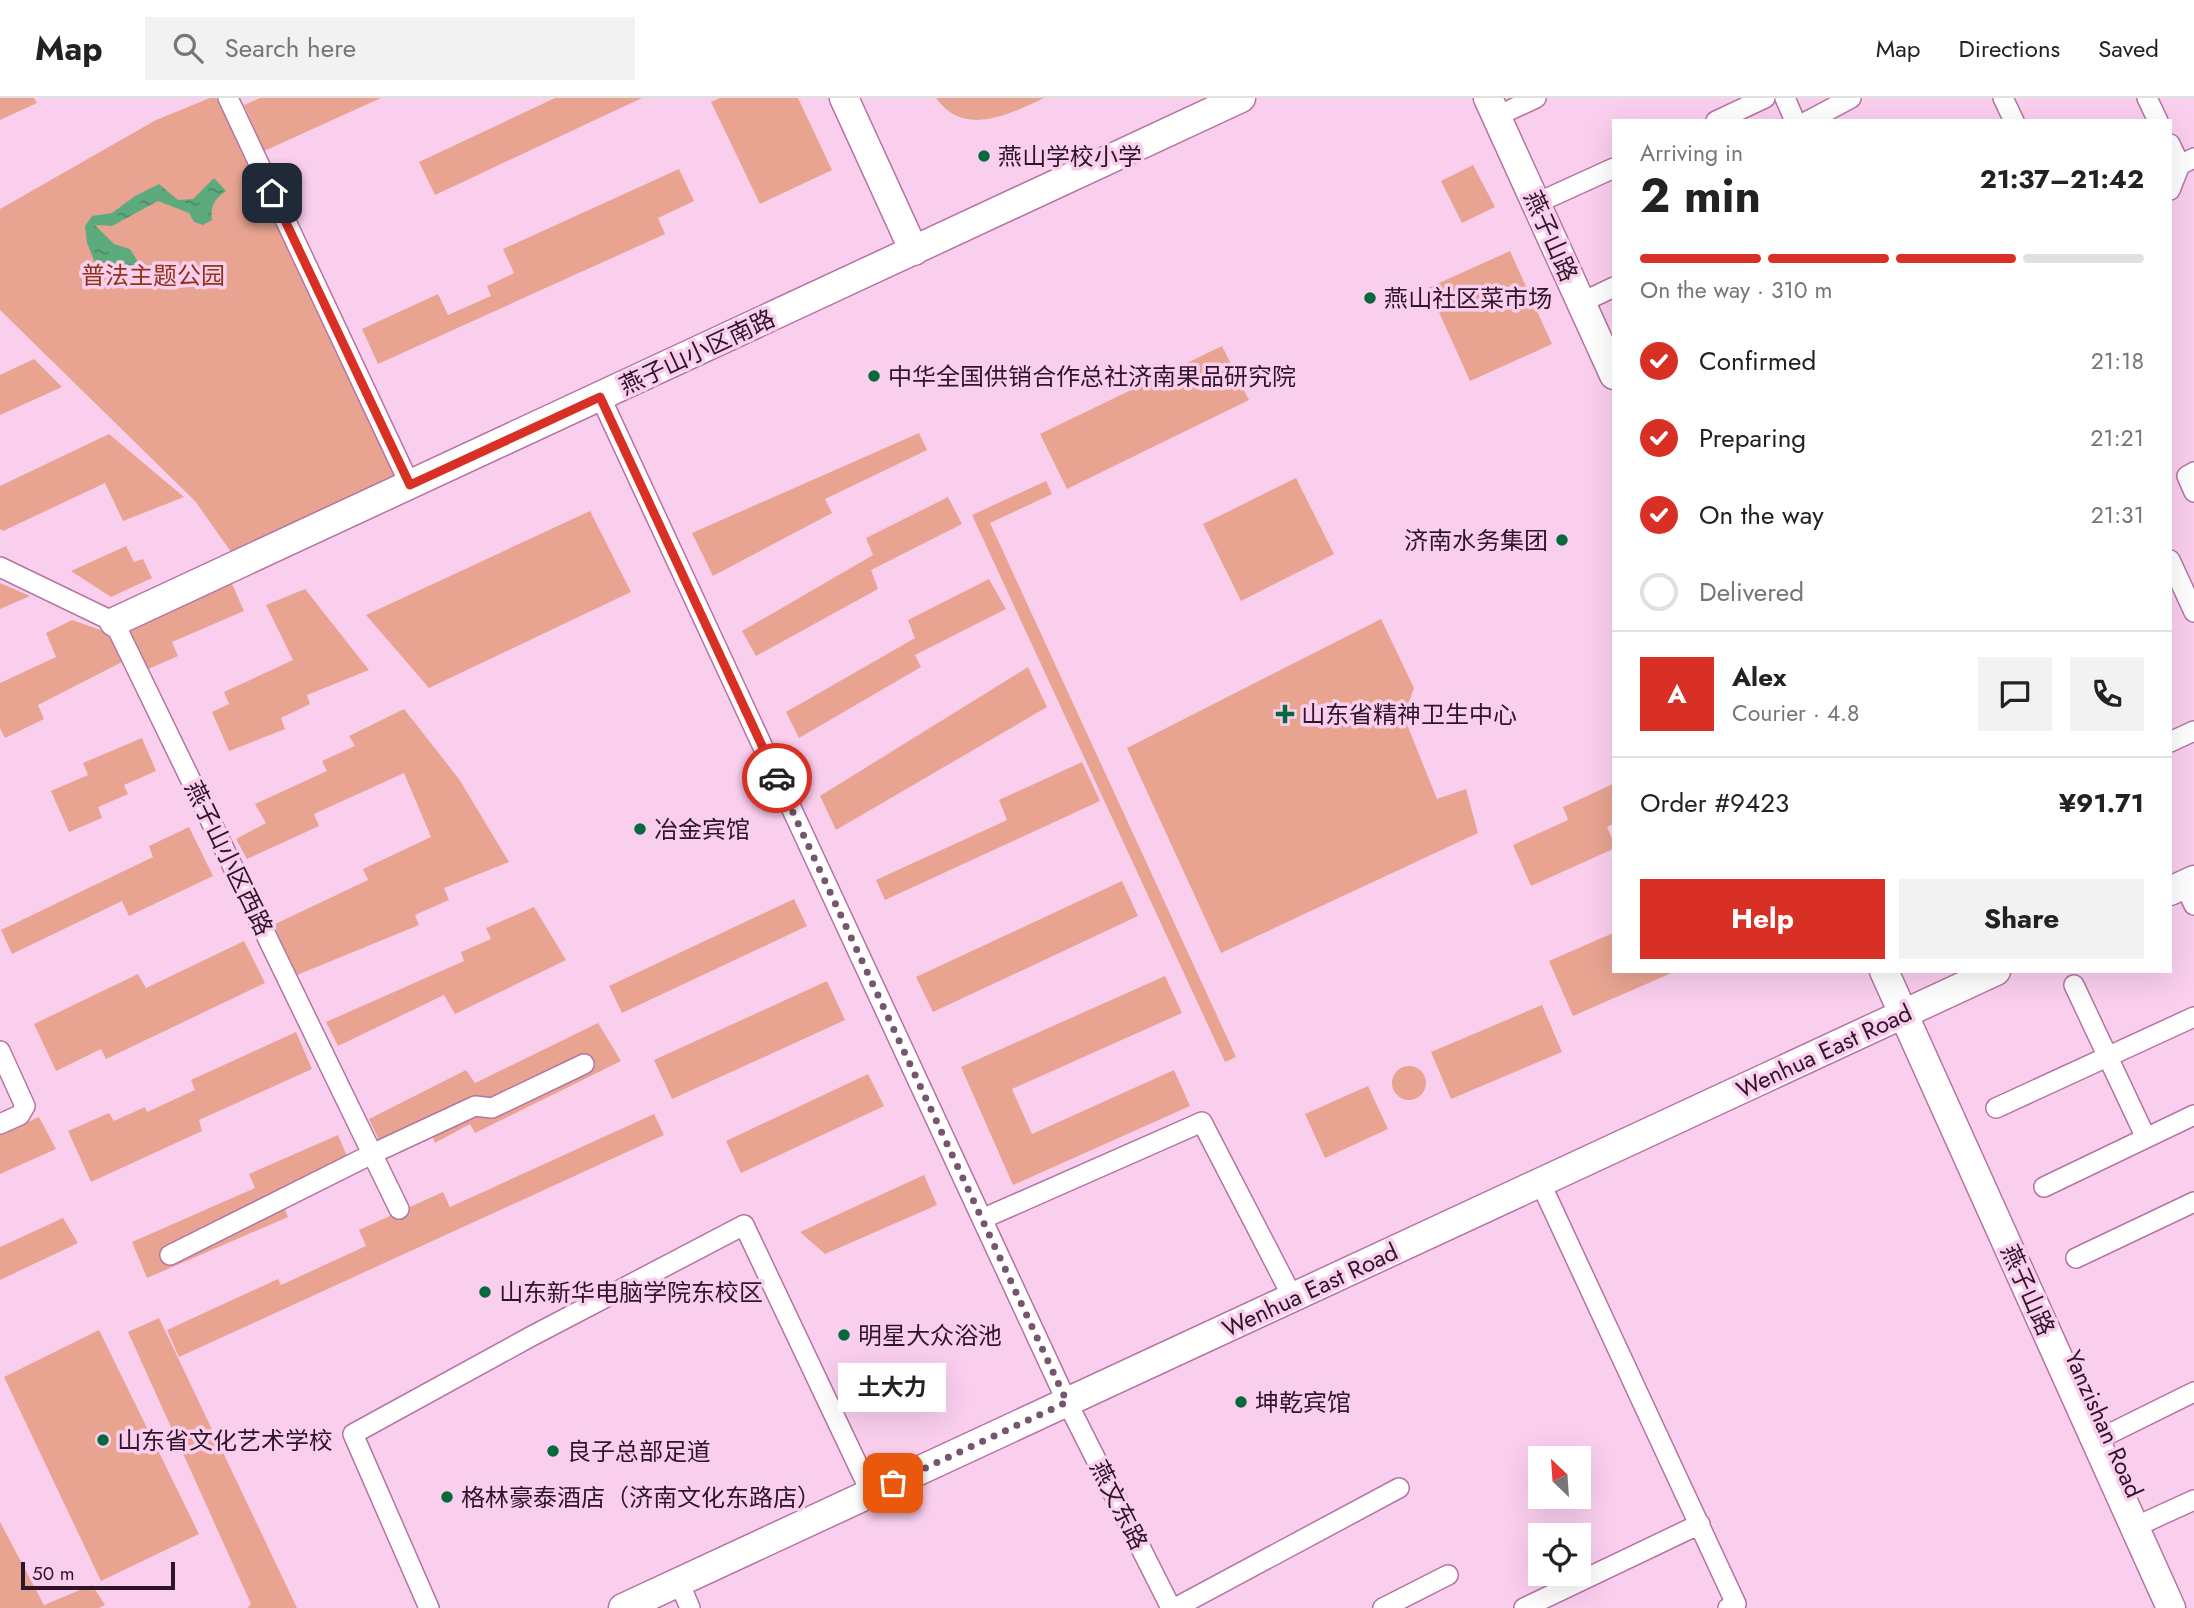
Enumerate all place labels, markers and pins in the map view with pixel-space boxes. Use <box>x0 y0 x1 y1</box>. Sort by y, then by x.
place label: 燕山学校小学 <box>998 139 1142 174</box>
marker: 燕山学校小学 <box>976 148 992 164</box>
pin <box>242 163 302 223</box>
place label: 燕山社区菜市场 <box>1384 281 1552 316</box>
marker: 燕山社区菜市场 <box>1362 290 1378 306</box>
place label: 中华全国供销合作总社济南果品研究院 <box>888 359 1296 394</box>
marker: 中华全国供销合作总社济南果品研究院 <box>866 368 882 384</box>
place label: 济南水务集团 <box>1404 523 1548 558</box>
marker: 济南水务集团 <box>1554 532 1570 548</box>
place label: 山东省精神卫生中心 <box>1301 697 1517 732</box>
marker: 山东省精神卫生中心 <box>1275 704 1295 724</box>
place label: 冶金宾馆 <box>654 812 750 847</box>
marker: 冶金宾馆 <box>632 821 648 837</box>
place label: 山东新华电脑学院东校区 <box>499 1275 763 1310</box>
marker: 山东新华电脑学院东校区 <box>477 1284 493 1300</box>
place label: 明星大众浴池 <box>858 1318 1002 1353</box>
marker: 明星大众浴池 <box>836 1327 852 1343</box>
callout: 土大力 <box>839 1364 947 1413</box>
place label: 坤乾宾馆 <box>1255 1385 1351 1420</box>
marker: 坤乾宾馆 <box>1233 1394 1249 1410</box>
place label: 山东省文化艺术学校 <box>117 1423 333 1458</box>
marker: 山东省文化艺术学校 <box>95 1432 111 1448</box>
place label: 良子总部足道 <box>567 1434 711 1469</box>
marker: 良子总部足道 <box>545 1443 561 1459</box>
pin <box>863 1453 923 1513</box>
place label: 格林豪泰酒店（济南文化东路店） <box>461 1480 821 1515</box>
marker: 格林豪泰酒店（济南文化东路店） <box>439 1489 455 1505</box>

